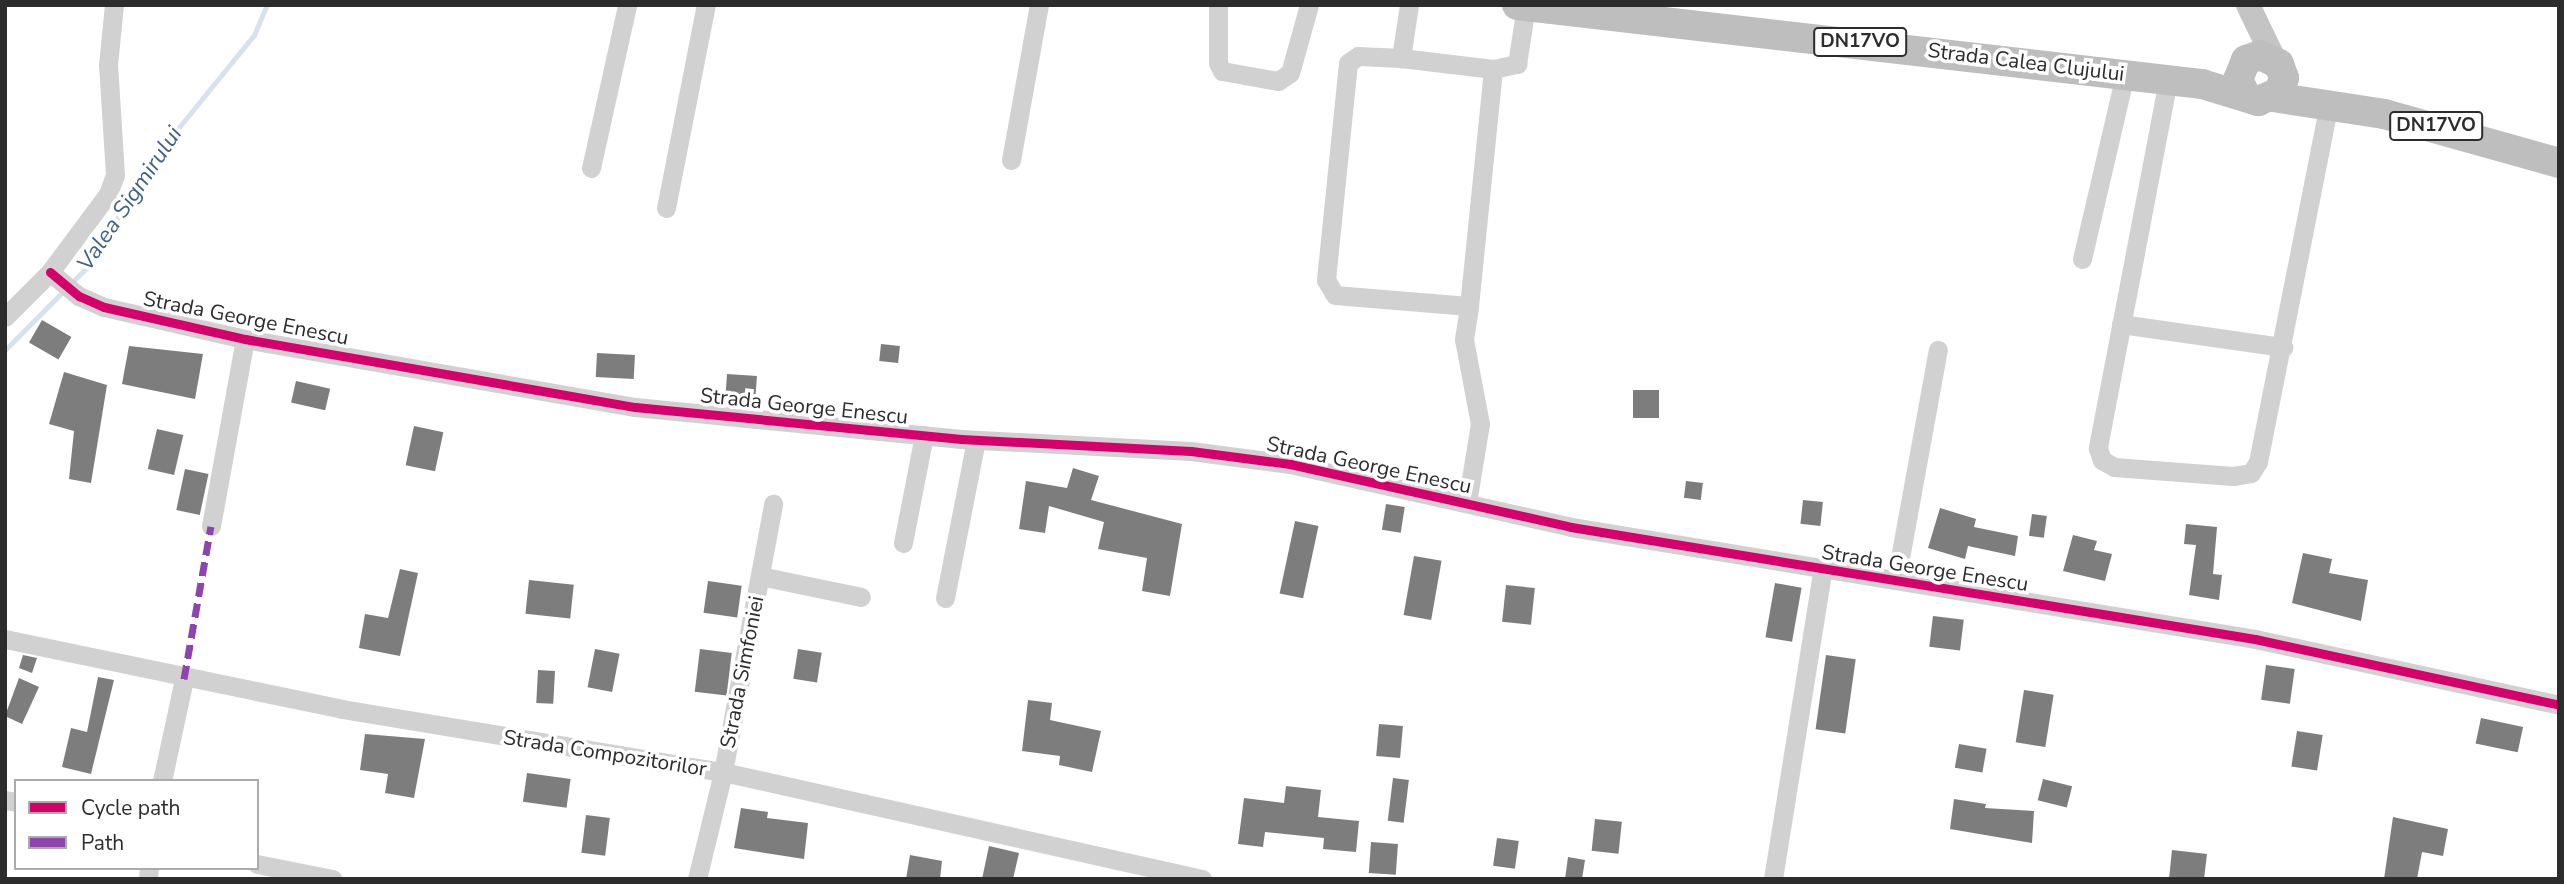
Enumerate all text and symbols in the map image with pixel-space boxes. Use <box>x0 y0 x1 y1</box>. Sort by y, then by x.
road number: DN17VO <box>1813 26 1907 58</box>
street label: Strada Calea Clujului <box>1926 37 2126 87</box>
road number: DN17VO <box>2389 110 2483 142</box>
water label: Valea Sigmirului <box>72 122 188 276</box>
street label: Strada George Enescu <box>141 286 351 350</box>
street label: Strada George Enescu <box>699 383 909 429</box>
street label: Strada George Enescu <box>1264 431 1474 499</box>
street label: Strada George Enescu <box>1820 539 2030 597</box>
street label: Strada Simfoniei <box>715 594 769 750</box>
street label: Strada Compozitorilor <box>502 724 708 782</box>
legend <box>14 779 259 870</box>
text: Cycle path <box>81 794 180 822</box>
text: Path <box>81 829 124 857</box>

